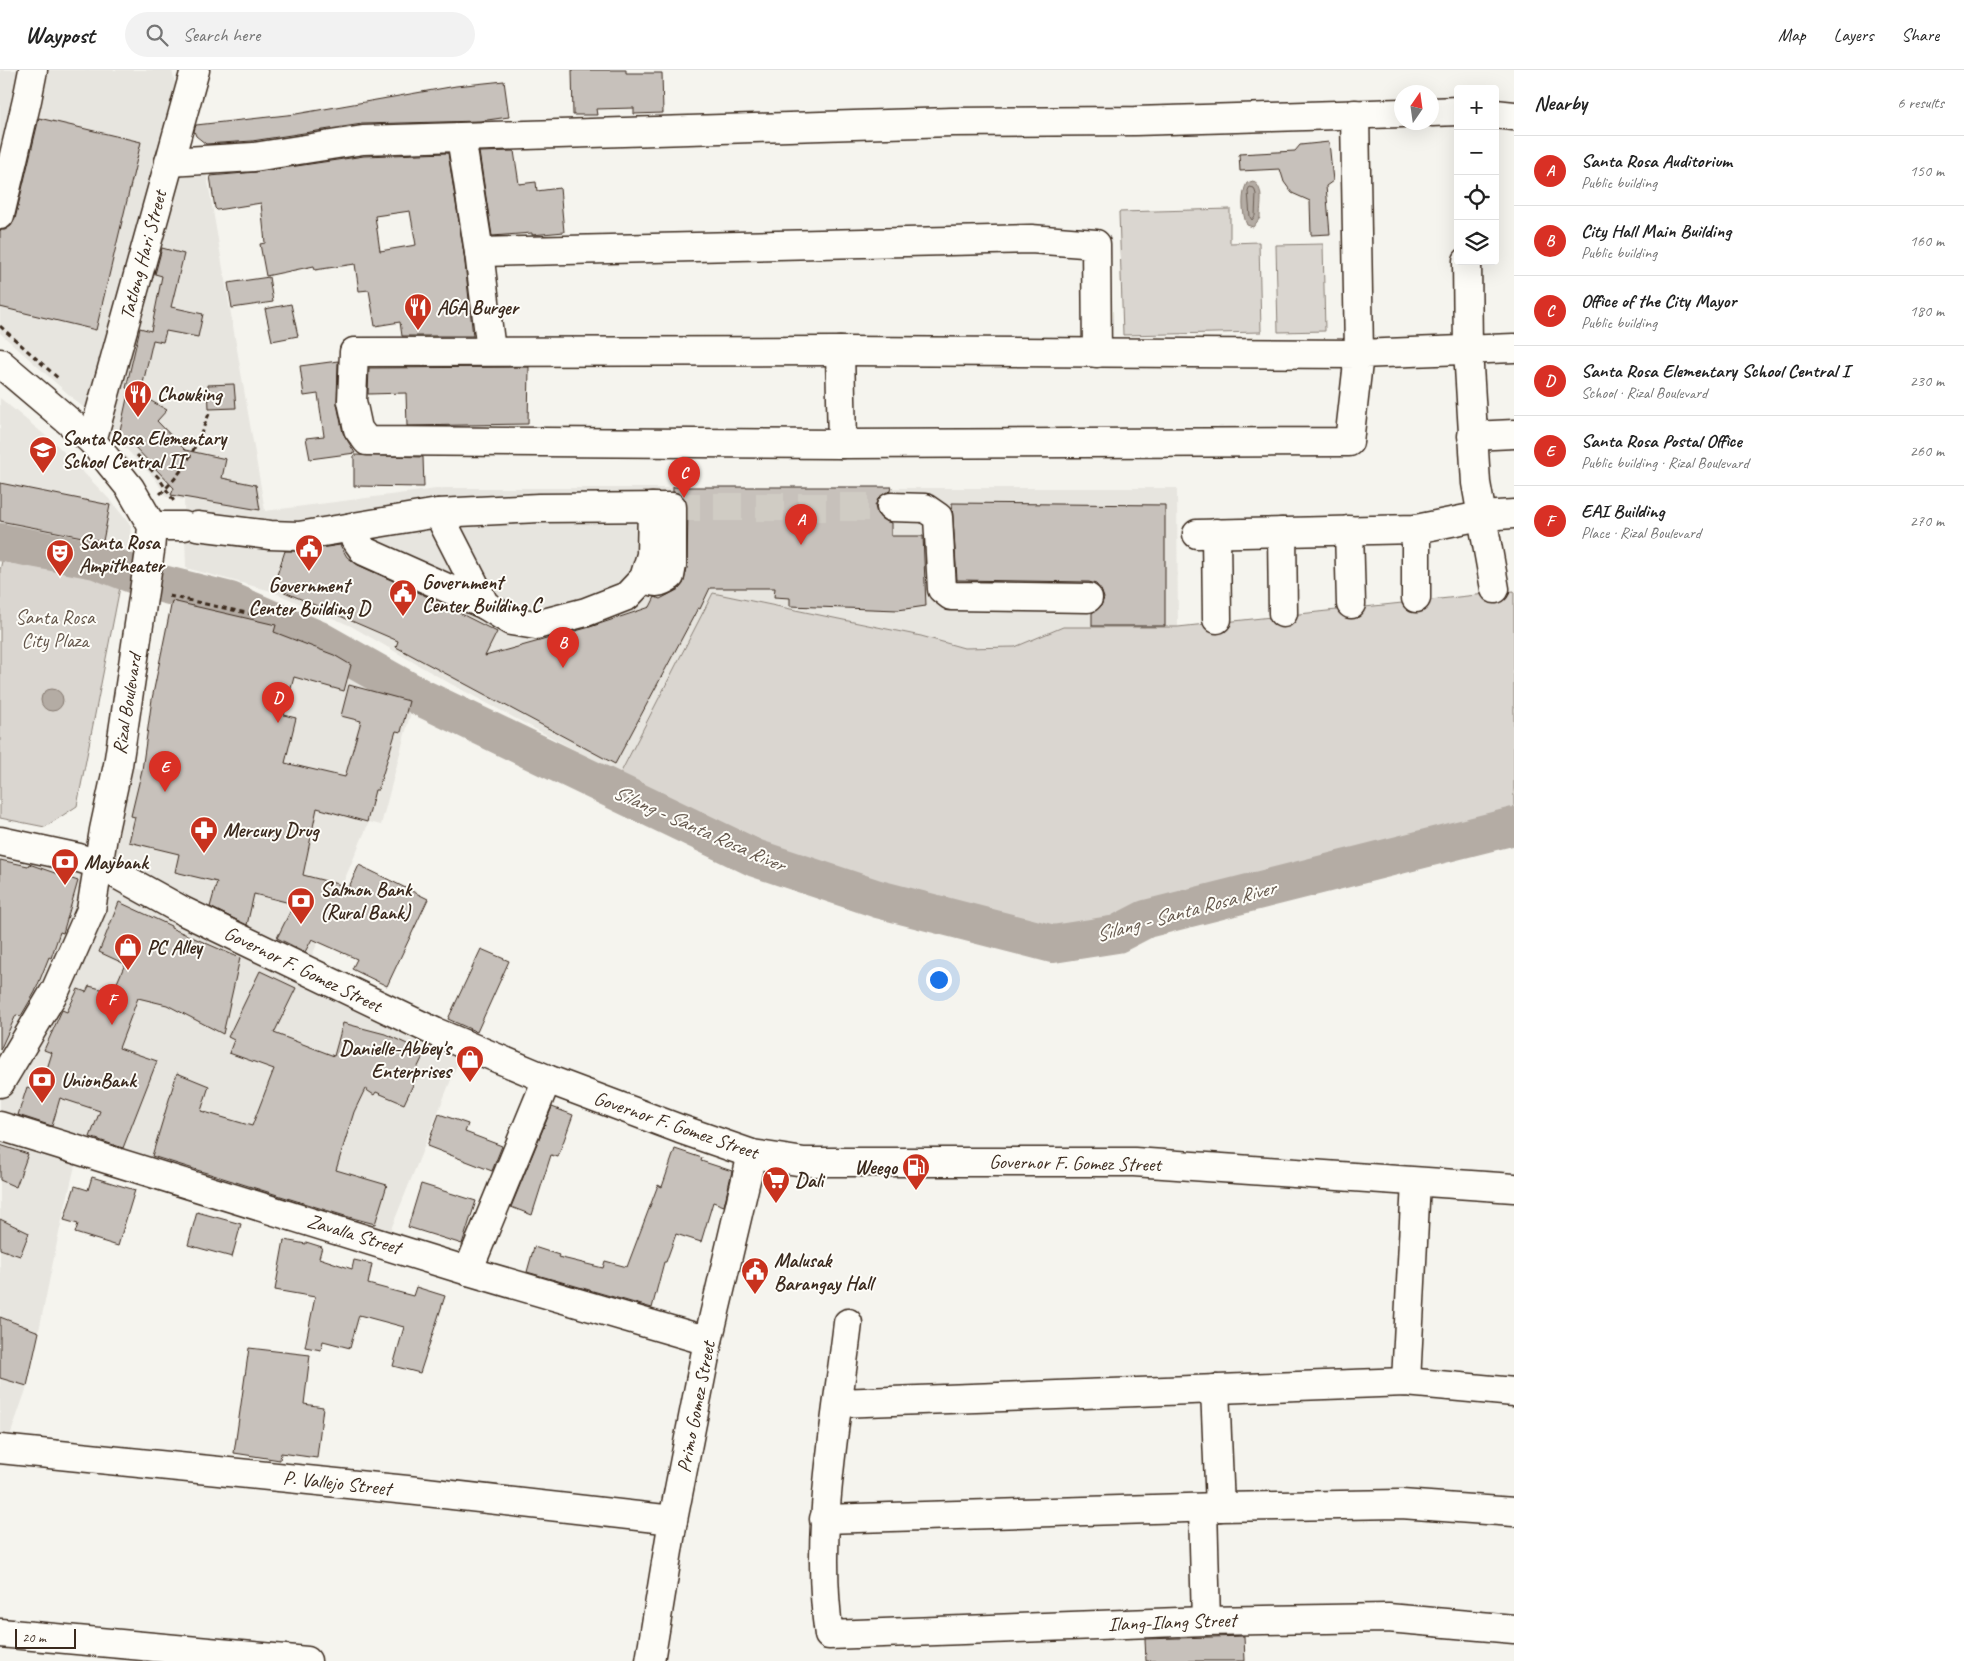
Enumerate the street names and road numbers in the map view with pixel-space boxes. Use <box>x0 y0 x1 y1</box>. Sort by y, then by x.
street label: Tatlong Hari Street <box>114 185 173 322</box>
street label: Rizal Boulevard <box>107 649 148 756</box>
street label: Governor F. Gomez Street <box>220 920 388 1019</box>
street label: Governor F. Gomez Street <box>591 1085 764 1166</box>
street label: Governor F. Gomez Street <box>989 1149 1164 1177</box>
street label: Zavalla Street <box>304 1208 407 1261</box>
street label: Primo Gomez Street <box>671 1337 721 1475</box>
street label: P. Vallejo Street <box>282 1465 396 1501</box>
street label: Ilang-Ilang Street <box>1108 1607 1240 1637</box>

